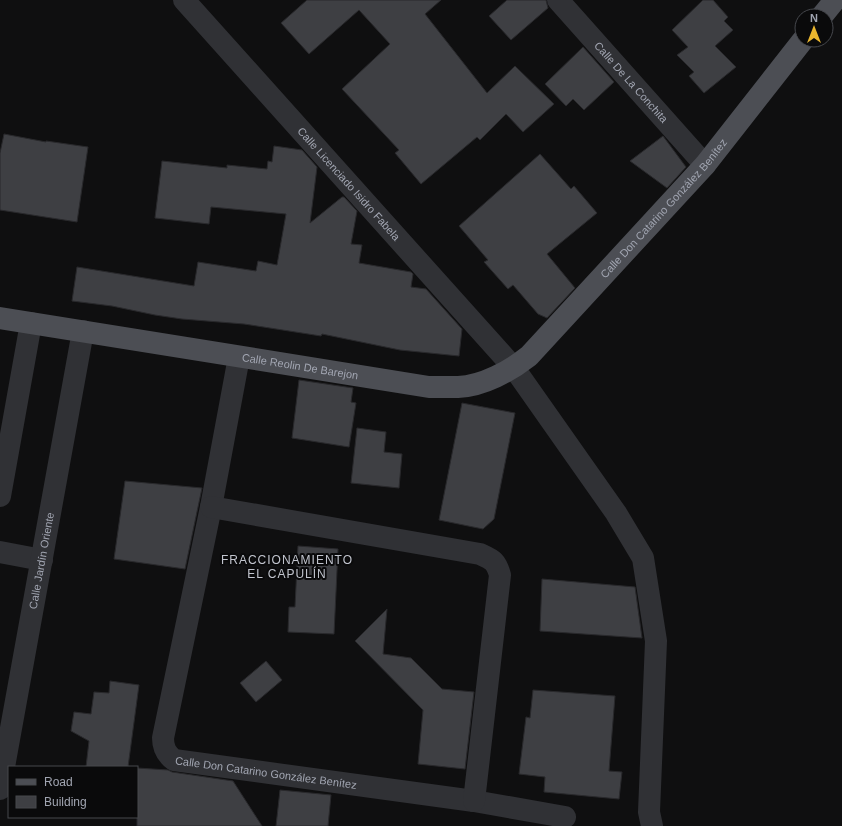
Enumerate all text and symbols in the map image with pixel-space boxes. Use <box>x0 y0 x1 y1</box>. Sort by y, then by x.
north arrow <box>794 8 834 48</box>
text: N <box>810 12 818 24</box>
street label: Calle De La Conchita <box>592 39 671 126</box>
street label: Calle Licenciado Isidro Fabela <box>295 125 403 243</box>
street label: Calle Don Catarino González Benítez <box>598 136 729 280</box>
street label: Calle Reolin De Barejon <box>241 351 359 382</box>
street label: Calle Jardín Oriente <box>27 511 56 610</box>
district label: FRACCIONAMIENTO EL CAPULÍN <box>221 553 353 581</box>
street label: Calle Don Catarino González Benítez <box>174 754 357 791</box>
legend <box>8 766 138 818</box>
text: Road <box>44 775 73 789</box>
text: Building <box>44 795 87 809</box>

